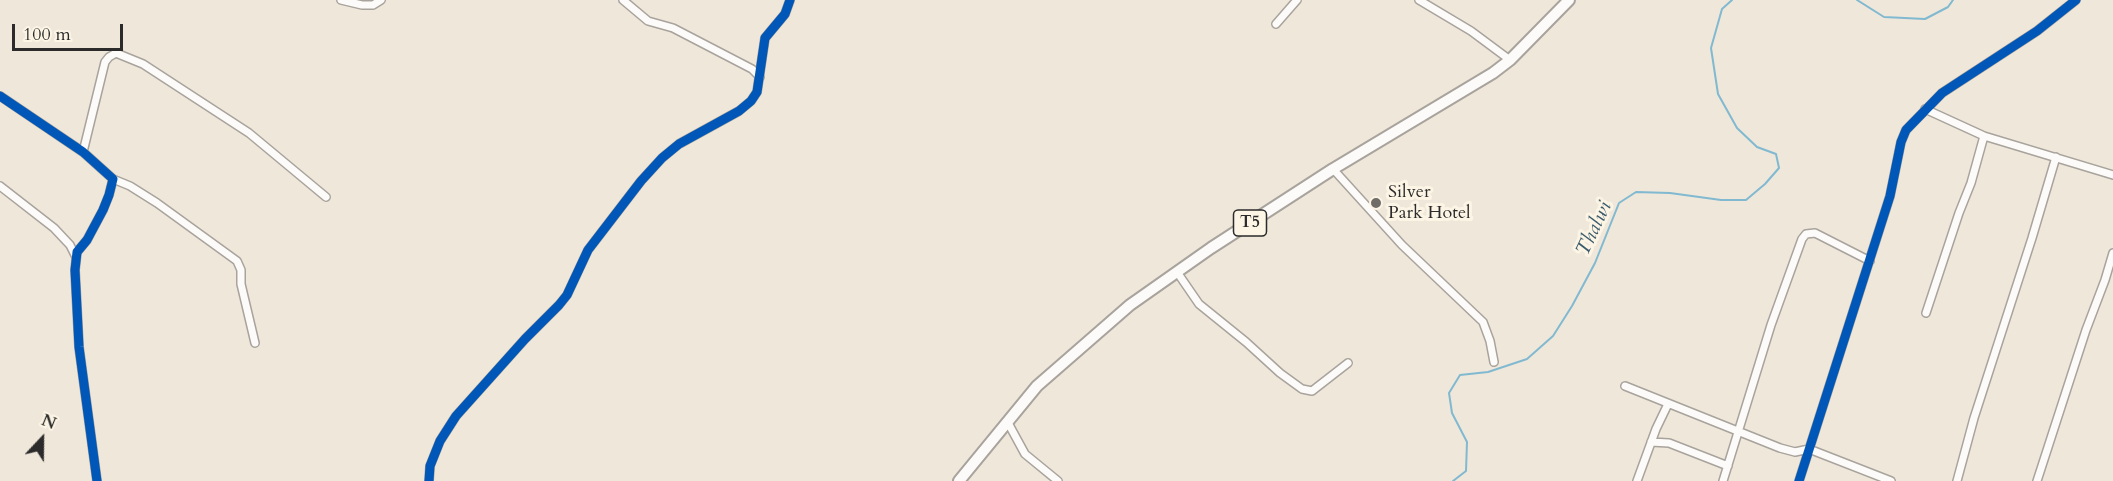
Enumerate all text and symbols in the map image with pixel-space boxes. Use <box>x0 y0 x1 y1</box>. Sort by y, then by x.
scale bar <box>15 12 126 50</box>
text: 100 m <box>23 22 71 47</box>
place label: Silver Park Hotel <box>1388 182 1471 224</box>
marker: Silver Park Hotel <box>1369 196 1383 210</box>
water label: Thalwi <box>1572 198 1618 260</box>
road number: T5 <box>1234 210 1266 236</box>
north arrow <box>12 409 72 469</box>
text: N <box>38 410 59 435</box>

